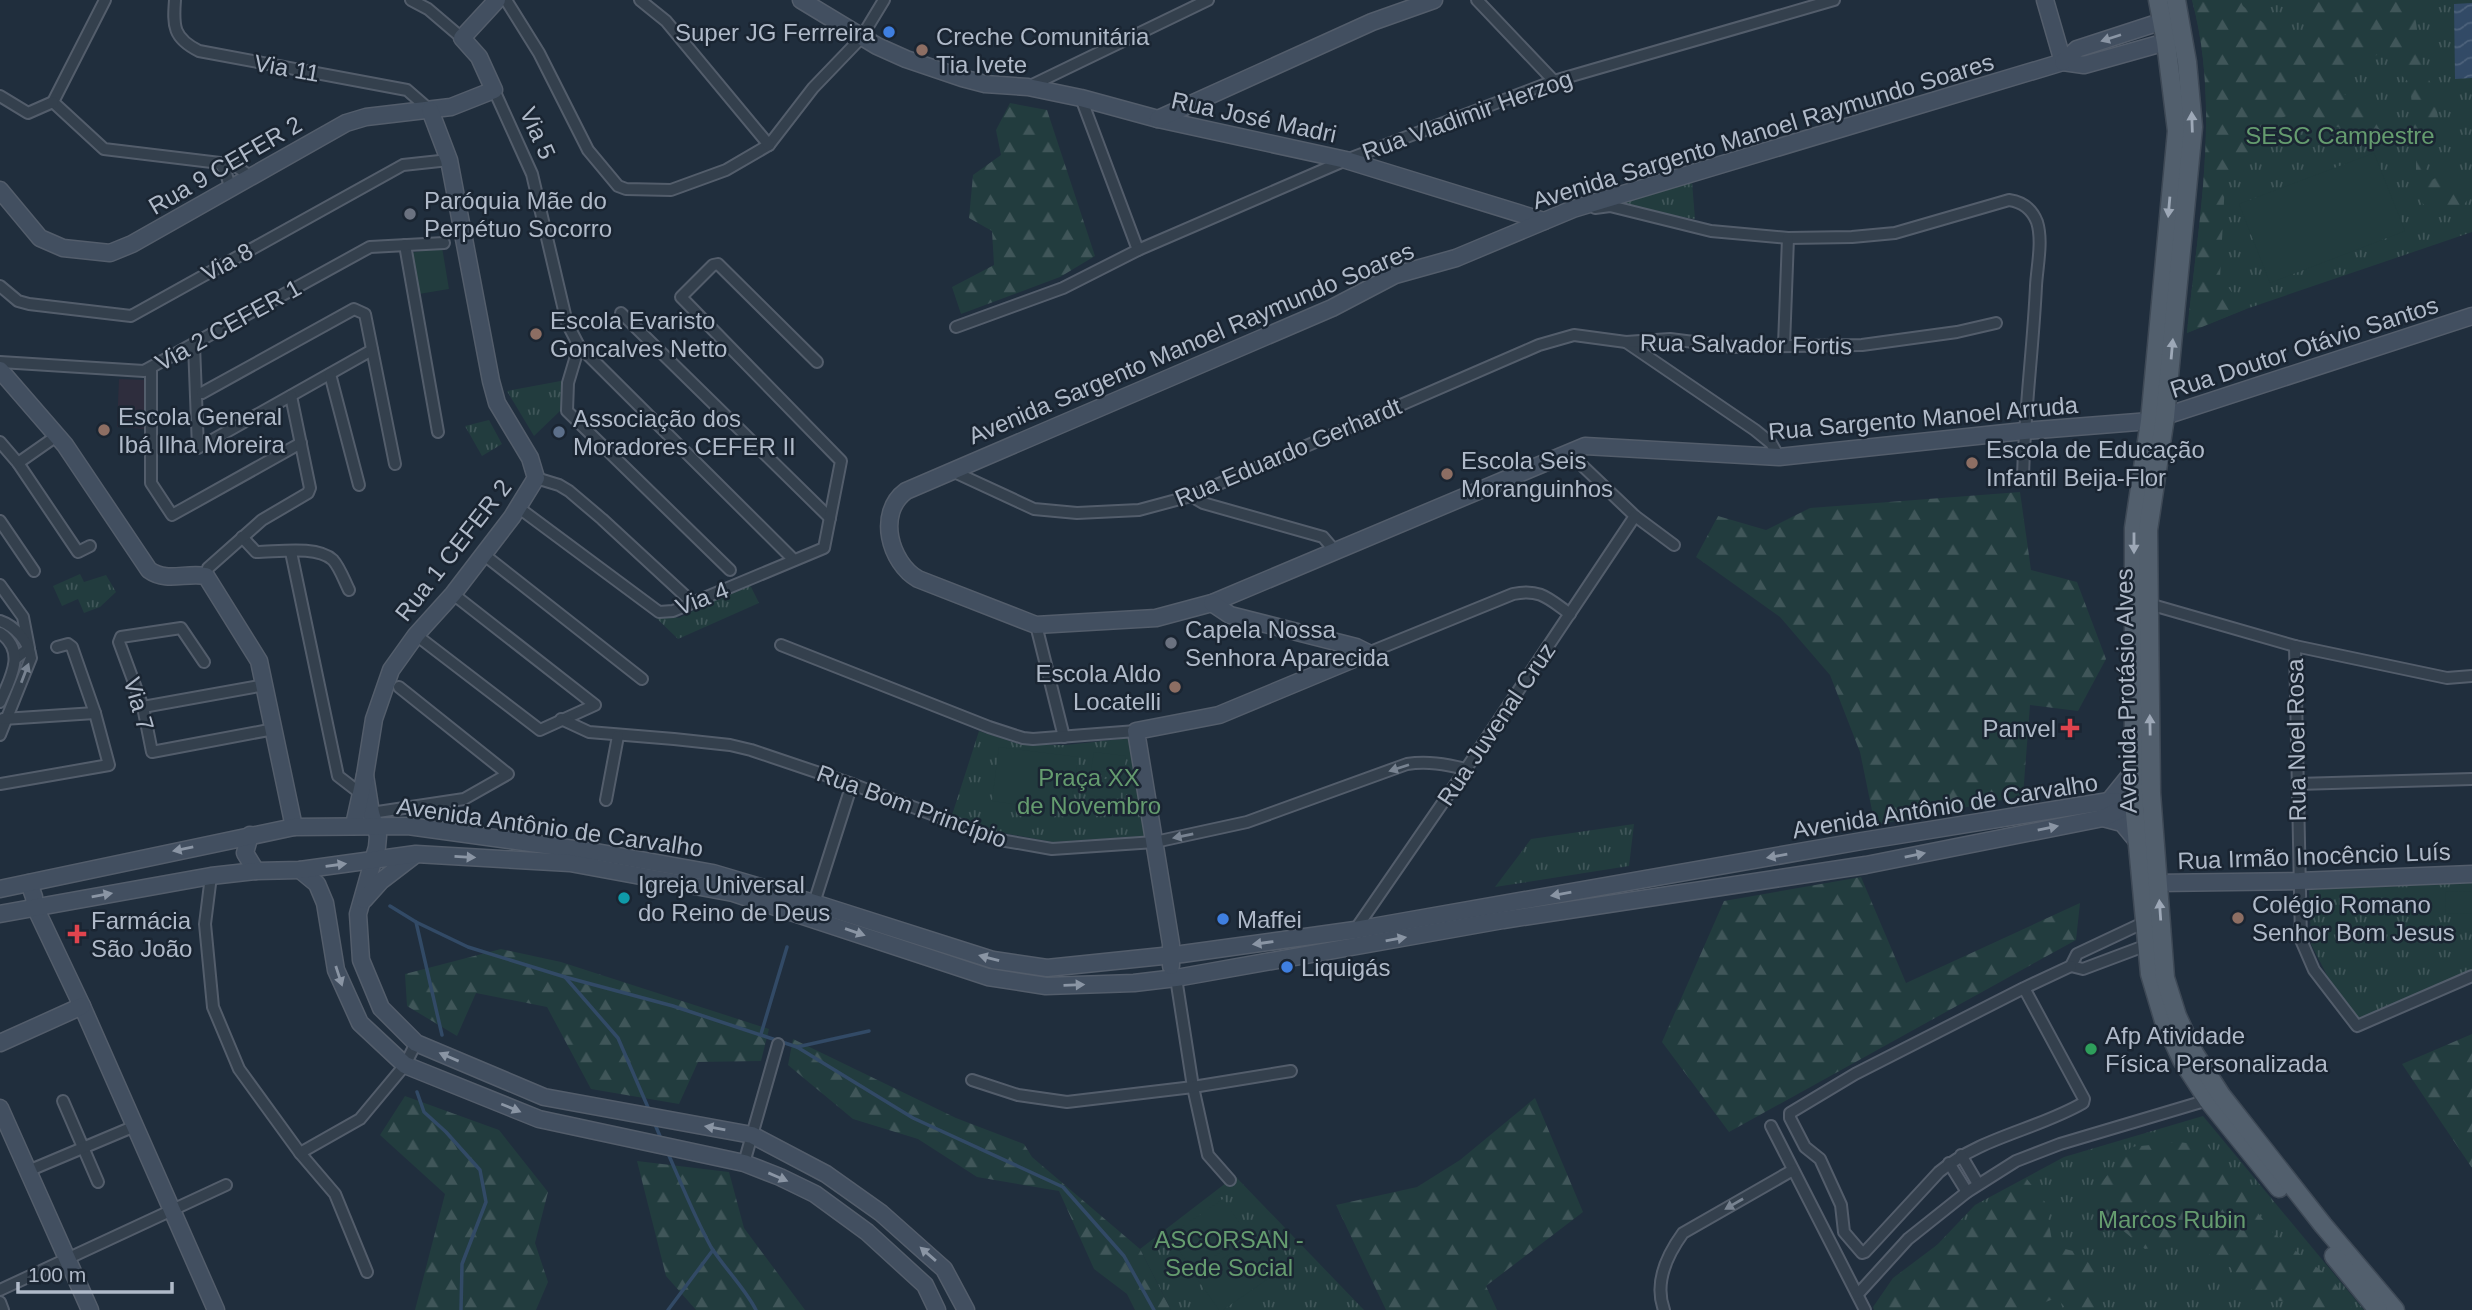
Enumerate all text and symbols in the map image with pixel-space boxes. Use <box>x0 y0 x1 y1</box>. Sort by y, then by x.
place label: Super JG Ferrreira <box>675 19 876 46</box>
place label: Creche Comunitária Tia Ivete <box>936 23 1150 78</box>
marker: Super JG Ferrreira <box>881 24 897 40</box>
one-way arrow <box>2100 33 2121 44</box>
marker: Creche Comunitária Tia Ivete <box>914 42 930 58</box>
street label: Avenida Sargento Manoel Raymundo Soares <box>1529 48 1997 214</box>
street label: Via 11 <box>252 49 322 87</box>
street label: Rua Vladimir Herzog <box>1358 64 1576 166</box>
street label: Rua José Madri <box>1169 86 1339 148</box>
street label: Via 5 <box>515 103 561 163</box>
street label: Rua 9 CEFER 2 <box>144 110 306 220</box>
one-way arrow <box>2186 111 2197 133</box>
park label: SESC Campestre <box>2245 122 2435 149</box>
place label: Paróquia Mãe do Perpétuo Socorro <box>424 187 612 242</box>
one-way arrow <box>2164 196 2175 218</box>
marker: Paróquia Mãe do Perpétuo Socorro <box>402 206 418 222</box>
street label: Via 8 <box>197 237 257 287</box>
street label: Avenida Sargento Manoel Raymundo Soares <box>964 237 1418 449</box>
street label: Via 2 CEFER 1 <box>150 274 306 376</box>
street label: Rua Doutor Otávio Santos <box>2167 291 2441 403</box>
place label: Escola Evaristo Goncalves Netto <box>550 307 727 362</box>
marker: Escola Evaristo Goncalves Netto <box>528 326 544 342</box>
street label: Rua Salvador Fortis <box>1640 329 1852 359</box>
one-way arrow <box>2167 338 2178 360</box>
street label: Rua Sargento Manoel Arruda <box>1767 391 2080 445</box>
street label: Rua Eduardo Gerhardt <box>1171 392 1405 512</box>
place label: Escola General Ibá Ilha Moreira <box>118 403 285 458</box>
place label: Associação dos Moradores CEFER II <box>573 405 796 460</box>
marker: Escola General Ibá Ilha Moreira <box>96 422 112 438</box>
marker: Associação dos Moradores CEFER II <box>551 424 567 440</box>
place label: Escola de Educação Infantil Beija-Flor <box>1986 436 2205 491</box>
place label: Escola Seis Moranguinhos <box>1461 447 1613 502</box>
marker: Escola de Educação Infantil Beija-Flor <box>1964 455 1980 471</box>
marker: Escola Seis Moranguinhos <box>1439 466 1455 482</box>
street label: Rua 1 CEFER 2 <box>389 474 517 626</box>
one-way arrow <box>2128 532 2140 554</box>
street label: Avenida Protásio Alves <box>2110 568 2142 814</box>
street label: Via 4 <box>672 576 732 620</box>
place label: Capela Nossa Senhora Aparecida <box>1185 616 1390 671</box>
marker: Capela Nossa Senhora Aparecida <box>1163 635 1179 651</box>
street label: Rua Juvenal Cruz <box>1431 637 1561 811</box>
street label: Rua Noel Rosa <box>2281 658 2311 822</box>
place label: Escola Aldo Locatelli <box>1036 660 1161 715</box>
one-way arrow <box>19 662 30 683</box>
street label: Via 7 <box>119 674 159 734</box>
marker: Escola Aldo Locatelli <box>1167 679 1183 695</box>
one-way arrow <box>2145 714 2156 736</box>
place label: Panvel <box>1983 715 2056 742</box>
marker: Panvel <box>2062 720 2078 736</box>
street label: Rua Bom Princípio <box>813 759 1011 853</box>
one-way arrow <box>1388 763 1409 773</box>
park label: Praça XX de Novembro <box>1017 764 1161 819</box>
street label: Avenida Antônio de Carvalho <box>1790 768 2100 844</box>
street label: Avenida Antônio de Carvalho <box>395 792 705 862</box>
one-way arrow <box>2037 823 2059 834</box>
one-way arrow <box>1172 831 1194 842</box>
street label: Rua Irmão Inocêncio Luís <box>2177 838 2451 874</box>
one-way arrow <box>172 844 194 855</box>
one-way arrow <box>1904 849 1926 860</box>
one-way arrow <box>1766 851 1788 862</box>
one-way arrow <box>454 852 476 863</box>
one-way arrow <box>325 859 347 870</box>
place label: Igreja Universal do Reino de Deus <box>638 871 830 926</box>
one-way arrow <box>1550 889 1572 900</box>
one-way arrow <box>91 890 113 901</box>
marker: Igreja Universal do Reino de Deus <box>616 890 632 906</box>
place label: Colégio Romano Senhor Bom Jesus <box>2252 891 2455 946</box>
one-way arrow <box>2154 899 2165 921</box>
place label: Maffei <box>1237 906 1302 933</box>
place label: Farmácia São João <box>91 907 192 962</box>
marker: Colégio Romano Senhor Bom Jesus <box>2230 910 2246 926</box>
marker: Maffei <box>1215 911 1231 927</box>
marker: Farmácia São João <box>69 926 85 942</box>
one-way arrow <box>844 927 865 938</box>
one-way arrow <box>1385 933 1407 944</box>
one-way arrow <box>1252 938 1274 949</box>
one-way arrow <box>978 953 999 963</box>
place label: Liquigás <box>1301 954 1390 981</box>
marker: Liquigás <box>1279 959 1295 975</box>
one-way arrow <box>334 965 345 986</box>
one-way arrow <box>1064 979 1086 990</box>
place label: Afp Atividade Física Personalizada <box>2105 1022 2328 1077</box>
marker: Afp Atividade Física Personalizada <box>2083 1041 2099 1057</box>
one-way arrow <box>439 1051 459 1063</box>
one-way arrow <box>500 1102 521 1113</box>
one-way arrow <box>704 1123 726 1134</box>
one-way arrow <box>767 1171 788 1182</box>
one-way arrow <box>1724 1198 1744 1210</box>
park label: Marcos Rubin <box>2098 1206 2246 1233</box>
park label: ASCORSAN - Sede Social <box>1154 1226 1304 1281</box>
one-way arrow <box>920 1247 937 1263</box>
scale bar <box>18 1250 172 1294</box>
text: 100 m <box>28 1263 86 1286</box>

